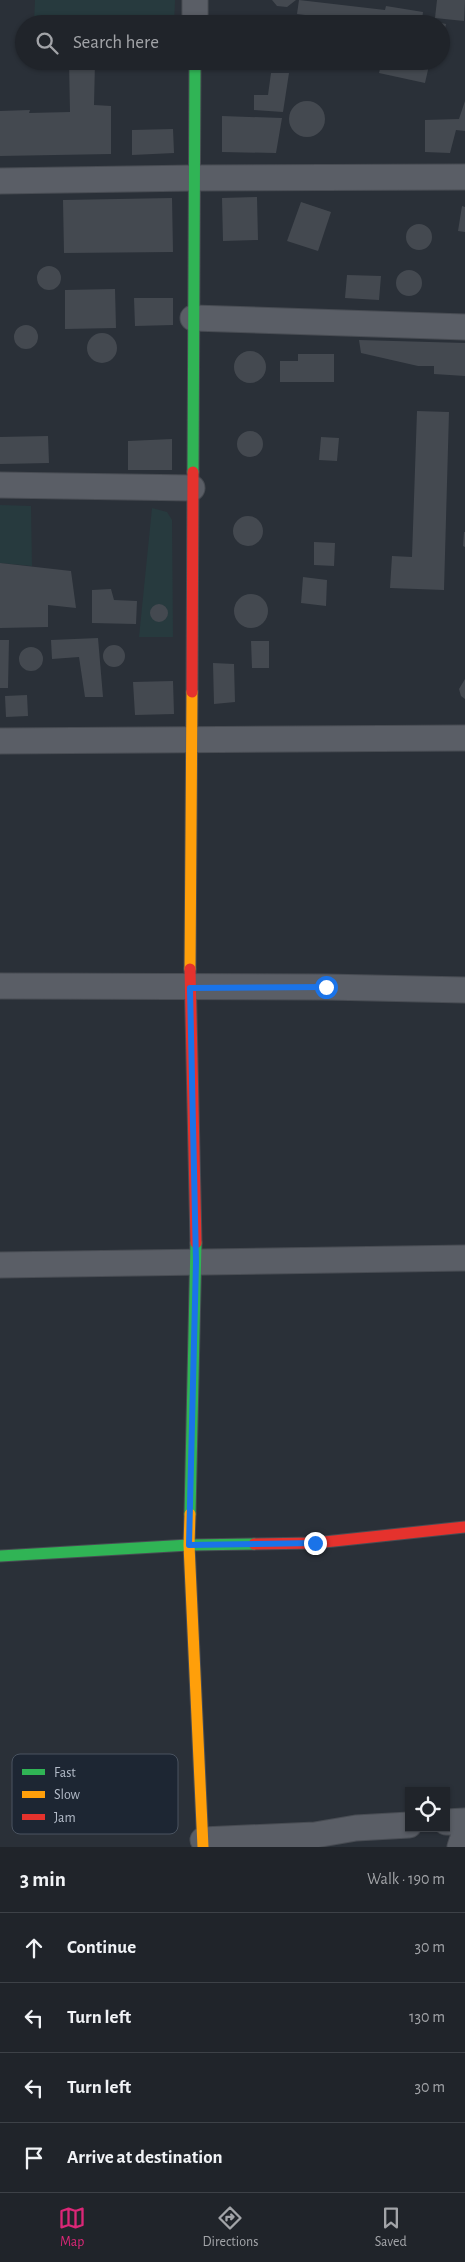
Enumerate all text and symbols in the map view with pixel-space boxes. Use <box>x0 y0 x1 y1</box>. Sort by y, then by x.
search box <box>15 15 450 70</box>
icon: search <box>33 29 61 57</box>
text: Search here <box>73 33 159 52</box>
route start <box>315 976 338 999</box>
route end <box>304 1532 327 1555</box>
legend <box>12 1754 178 1834</box>
text: Fast <box>54 1766 76 1780</box>
map controls <box>405 1787 450 1832</box>
button: locate <box>405 1787 450 1832</box>
text: Slow <box>54 1788 81 1802</box>
text: Jam <box>54 1811 76 1825</box>
text: 3 min <box>20 1869 66 1890</box>
text: Walk · 190 m <box>367 1871 445 1887</box>
icon: ahead <box>20 1934 48 1962</box>
text: Continue <box>67 1938 136 1957</box>
text: 30 m <box>415 1939 445 1955</box>
icon: left <box>20 2004 48 2032</box>
text: Turn left <box>67 2008 131 2027</box>
text: 130 m <box>409 2009 445 2025</box>
icon: left <box>20 2074 48 2102</box>
text: Turn left <box>67 2078 131 2097</box>
text: 30 m <box>415 2079 445 2095</box>
icon: arrive <box>20 2144 48 2172</box>
text: Arrive at destination <box>67 2148 223 2167</box>
tab: Map <box>58 2204 86 2251</box>
tab: Directions <box>203 2204 258 2251</box>
tab: Saved <box>375 2204 407 2251</box>

